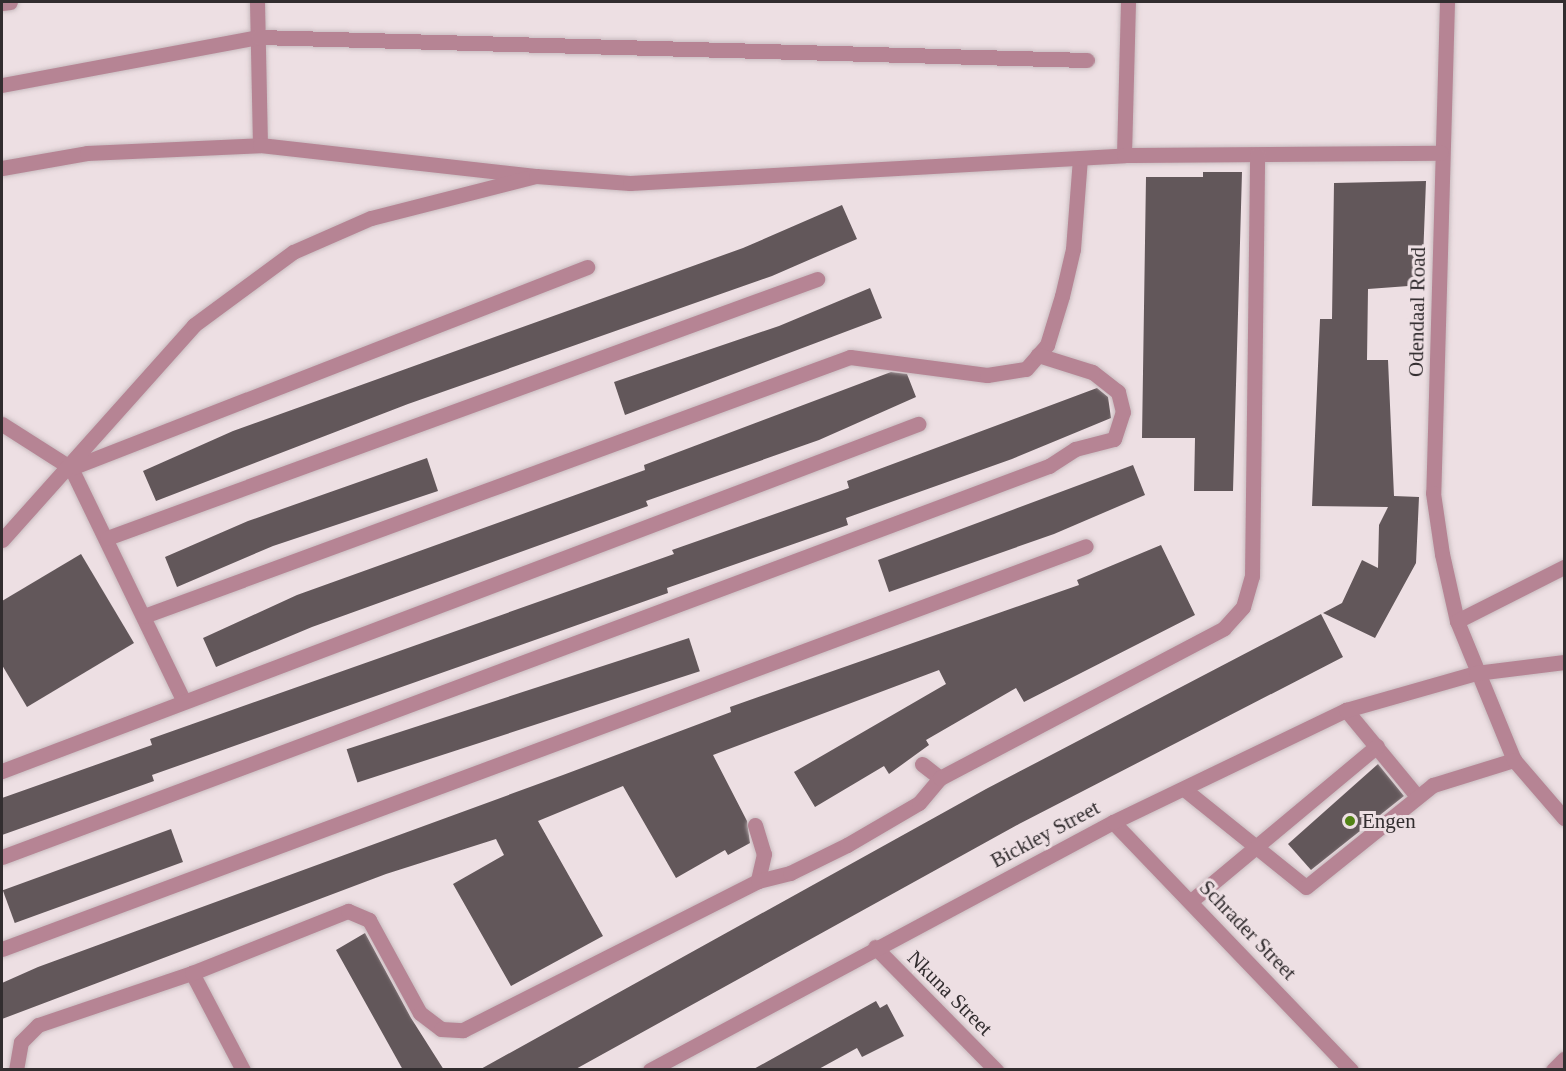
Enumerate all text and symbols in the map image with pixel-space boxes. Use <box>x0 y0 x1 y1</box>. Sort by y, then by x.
street label: Odendaal Road <box>1403 247 1431 377</box>
street label: Bickley Street <box>986 795 1104 873</box>
place label: Engen <box>1362 808 1416 834</box>
marker: Engen <box>1343 814 1357 828</box>
street label: Schrader Street <box>1194 875 1302 985</box>
street label: Nkuna Street <box>902 945 998 1041</box>

